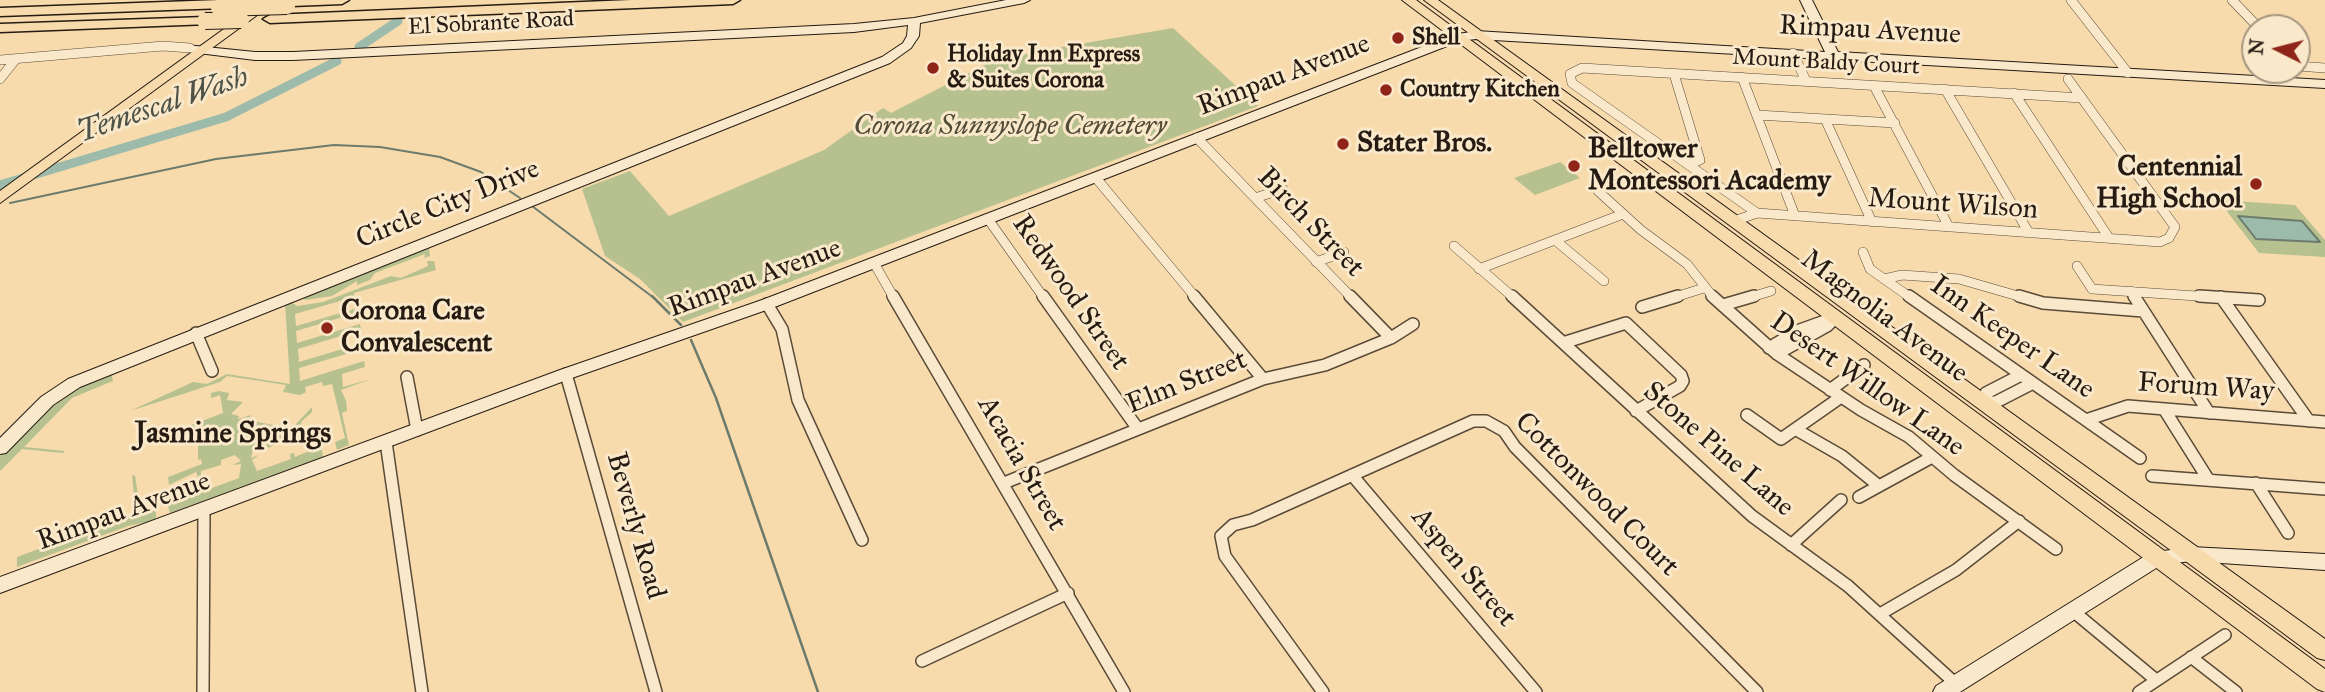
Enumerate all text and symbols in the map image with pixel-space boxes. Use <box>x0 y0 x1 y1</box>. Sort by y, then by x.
street label: El Sobrante Road <box>407 6 575 42</box>
street label: Rimpau Avenue <box>1778 9 1962 53</box>
north arrow <box>2241 14 2311 84</box>
place label: Shell <box>1412 24 1460 52</box>
street label: Rimpau Avenue <box>1193 28 1375 124</box>
marker: Shell <box>1390 30 1406 46</box>
text: N <box>2244 38 2269 56</box>
place label: Holiday Inn Express & Suites Corona <box>947 41 1140 95</box>
street label: Mount Baldy Court <box>1732 44 1920 82</box>
water label: Temescal Wash <box>73 60 253 152</box>
marker: Holiday Inn Express & Suites Corona <box>925 60 941 76</box>
place label: Country Kitchen <box>1400 76 1560 104</box>
marker: Country Kitchen <box>1378 82 1394 98</box>
park label: Corona Sunnyslope Cemetery <box>853 110 1167 144</box>
place label: Stater Bros. <box>1357 127 1492 161</box>
place label: Belltower Montessori Academy <box>1588 133 1831 199</box>
marker: Stater Bros. <box>1335 136 1351 152</box>
place label: Centennial High School <box>2096 151 2242 217</box>
street label: Circle City Drive <box>351 153 545 257</box>
marker: Belltower Montessori Academy <box>1566 158 1582 174</box>
street label: Birch Street <box>1249 161 1371 285</box>
marker: Centennial High School <box>2248 176 2264 192</box>
street label: Mount Wilson <box>1867 182 2039 228</box>
street label: Redwood Street <box>1004 209 1136 377</box>
street label: Rimpau Avenue <box>664 232 846 326</box>
street label: Magnolia Avenue <box>1794 243 1974 391</box>
street label: Inn Keeper Lane <box>1923 269 2101 407</box>
place label: Corona Care Convalescent <box>341 295 492 361</box>
street label: Desert Willow Lane <box>1763 305 1971 465</box>
marker: Corona Care Convalescent <box>319 320 335 336</box>
street label: Elm Street <box>1122 344 1252 422</box>
street label: Forum Way <box>2137 366 2275 410</box>
street label: Stone Pine Lane <box>1636 375 1800 525</box>
street label: Acacia Street <box>969 391 1073 537</box>
street label: Cottonwood Court <box>1507 406 1685 584</box>
district label: Jasmine Springs <box>135 417 331 453</box>
street label: Beverly Road <box>598 449 672 603</box>
street label: Rimpau Avenue <box>33 465 215 559</box>
street label: Aspen Street <box>1403 501 1523 635</box>

